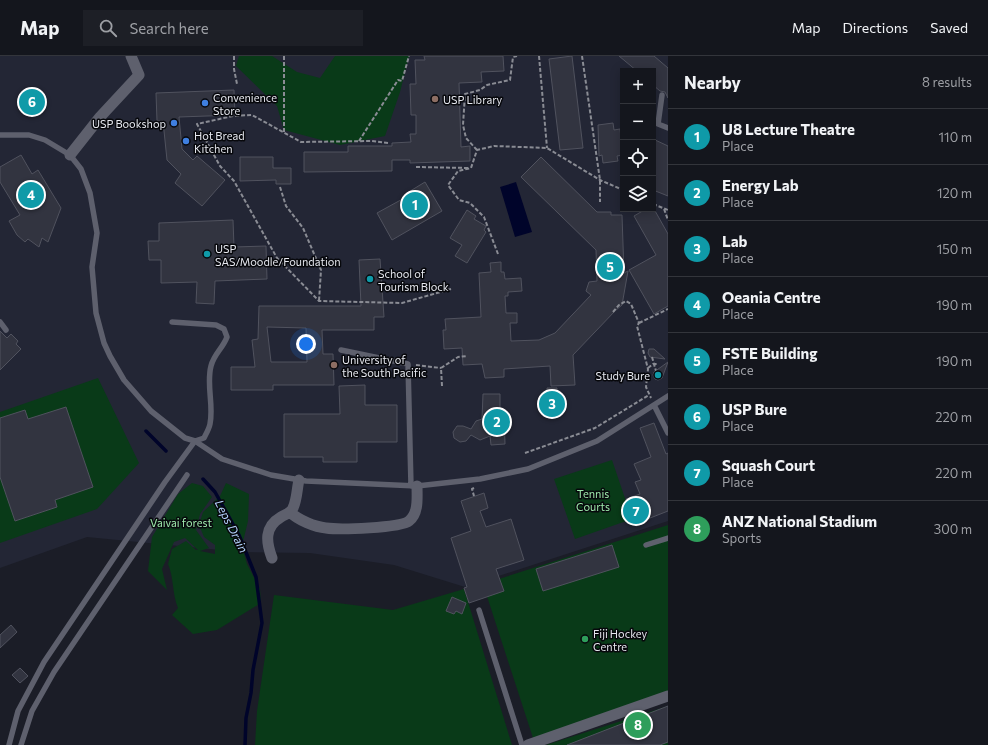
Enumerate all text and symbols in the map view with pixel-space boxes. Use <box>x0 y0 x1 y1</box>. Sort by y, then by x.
search box <box>83 10 363 46</box>
text: Map <box>20 16 59 39</box>
icon: search <box>97 17 119 39</box>
text: Search here <box>129 19 209 37</box>
text: Map <box>792 19 821 36</box>
text: Directions <box>843 19 908 36</box>
text: Saved <box>930 19 968 36</box>
map controls <box>620 68 656 212</box>
button: + <box>620 68 656 104</box>
text: Nearby <box>684 72 741 93</box>
text: 8 results <box>922 74 972 90</box>
pin: 6 <box>19 87 45 117</box>
place label: Convenience Store <box>213 91 277 117</box>
place label: USP Library <box>443 93 503 106</box>
marker: USP Library <box>430 94 440 104</box>
marker: Convenience Store <box>200 98 210 108</box>
button: − <box>620 104 656 140</box>
place label: USP Bookshop <box>92 117 166 130</box>
marker: USP Bookshop <box>169 118 179 128</box>
text: U8 Lecture Theatre <box>722 120 855 138</box>
place label: Hot Bread Kitchen <box>194 129 245 155</box>
text: 1 <box>694 129 700 145</box>
text: 110 m <box>939 129 972 145</box>
marker: Hot Bread Kitchen <box>181 136 191 146</box>
text: Place <box>722 138 754 154</box>
button: locate <box>620 140 656 176</box>
button: layers <box>620 176 656 212</box>
text: Energy Lab <box>722 176 799 194</box>
pin: 4 <box>18 180 44 210</box>
text: 2 <box>693 185 701 201</box>
text: 120 m <box>937 185 972 201</box>
pin: 1 <box>402 190 428 220</box>
text: Place <box>722 194 754 210</box>
text: Lab <box>722 232 748 250</box>
text: 3 <box>693 241 701 257</box>
text: 150 m <box>937 241 972 257</box>
place label: USP SAS/Moodle/Foundation <box>215 242 341 268</box>
marker: USP SAS/Moodle/Foundation <box>202 249 212 259</box>
text: Place <box>722 250 754 266</box>
pin: 5 <box>597 252 623 282</box>
place label: School of Tourism Block <box>378 267 449 293</box>
marker: School of Tourism Block <box>365 274 375 284</box>
text: Oeania Centre <box>722 288 821 306</box>
text: 4 <box>693 297 701 313</box>
text: 190 m <box>936 297 972 313</box>
text: Place <box>722 306 754 322</box>
your location <box>296 334 316 354</box>
text: FSTE Building <box>722 344 818 362</box>
place label: University of the South Pacific <box>342 353 426 379</box>
text: 5 <box>693 353 701 369</box>
text: 190 m <box>936 353 972 369</box>
marker: University of the South Pacific <box>329 360 339 370</box>
text: Place <box>722 362 754 378</box>
place label: Study Bure <box>596 369 650 382</box>
marker: Study Bure <box>653 370 663 380</box>
pin: 3 <box>539 389 565 419</box>
text: USP Bure <box>722 400 787 418</box>
pin: 2 <box>484 407 510 437</box>
text: 6 <box>693 409 701 425</box>
text: 220 m <box>935 409 972 425</box>
text: Place <box>722 418 754 434</box>
text: Squash Court <box>722 456 815 474</box>
text: 7 <box>693 465 701 481</box>
text: 220 m <box>935 465 972 481</box>
text: Place <box>722 474 754 490</box>
park label: Tennis Courts <box>576 487 610 513</box>
pin: 7 <box>623 496 649 526</box>
water label: Leps Drain <box>213 497 251 555</box>
text: ANZ National Stadium <box>722 512 877 530</box>
park label: Vaivai forest <box>150 516 212 529</box>
text: 8 <box>693 521 701 537</box>
text: 300 m <box>934 521 972 537</box>
text: Sports <box>722 530 762 546</box>
place label: Fiji Hockey Centre <box>593 627 648 653</box>
marker: Fiji Hockey Centre <box>580 634 590 644</box>
pin: 8 <box>625 710 651 740</box>

